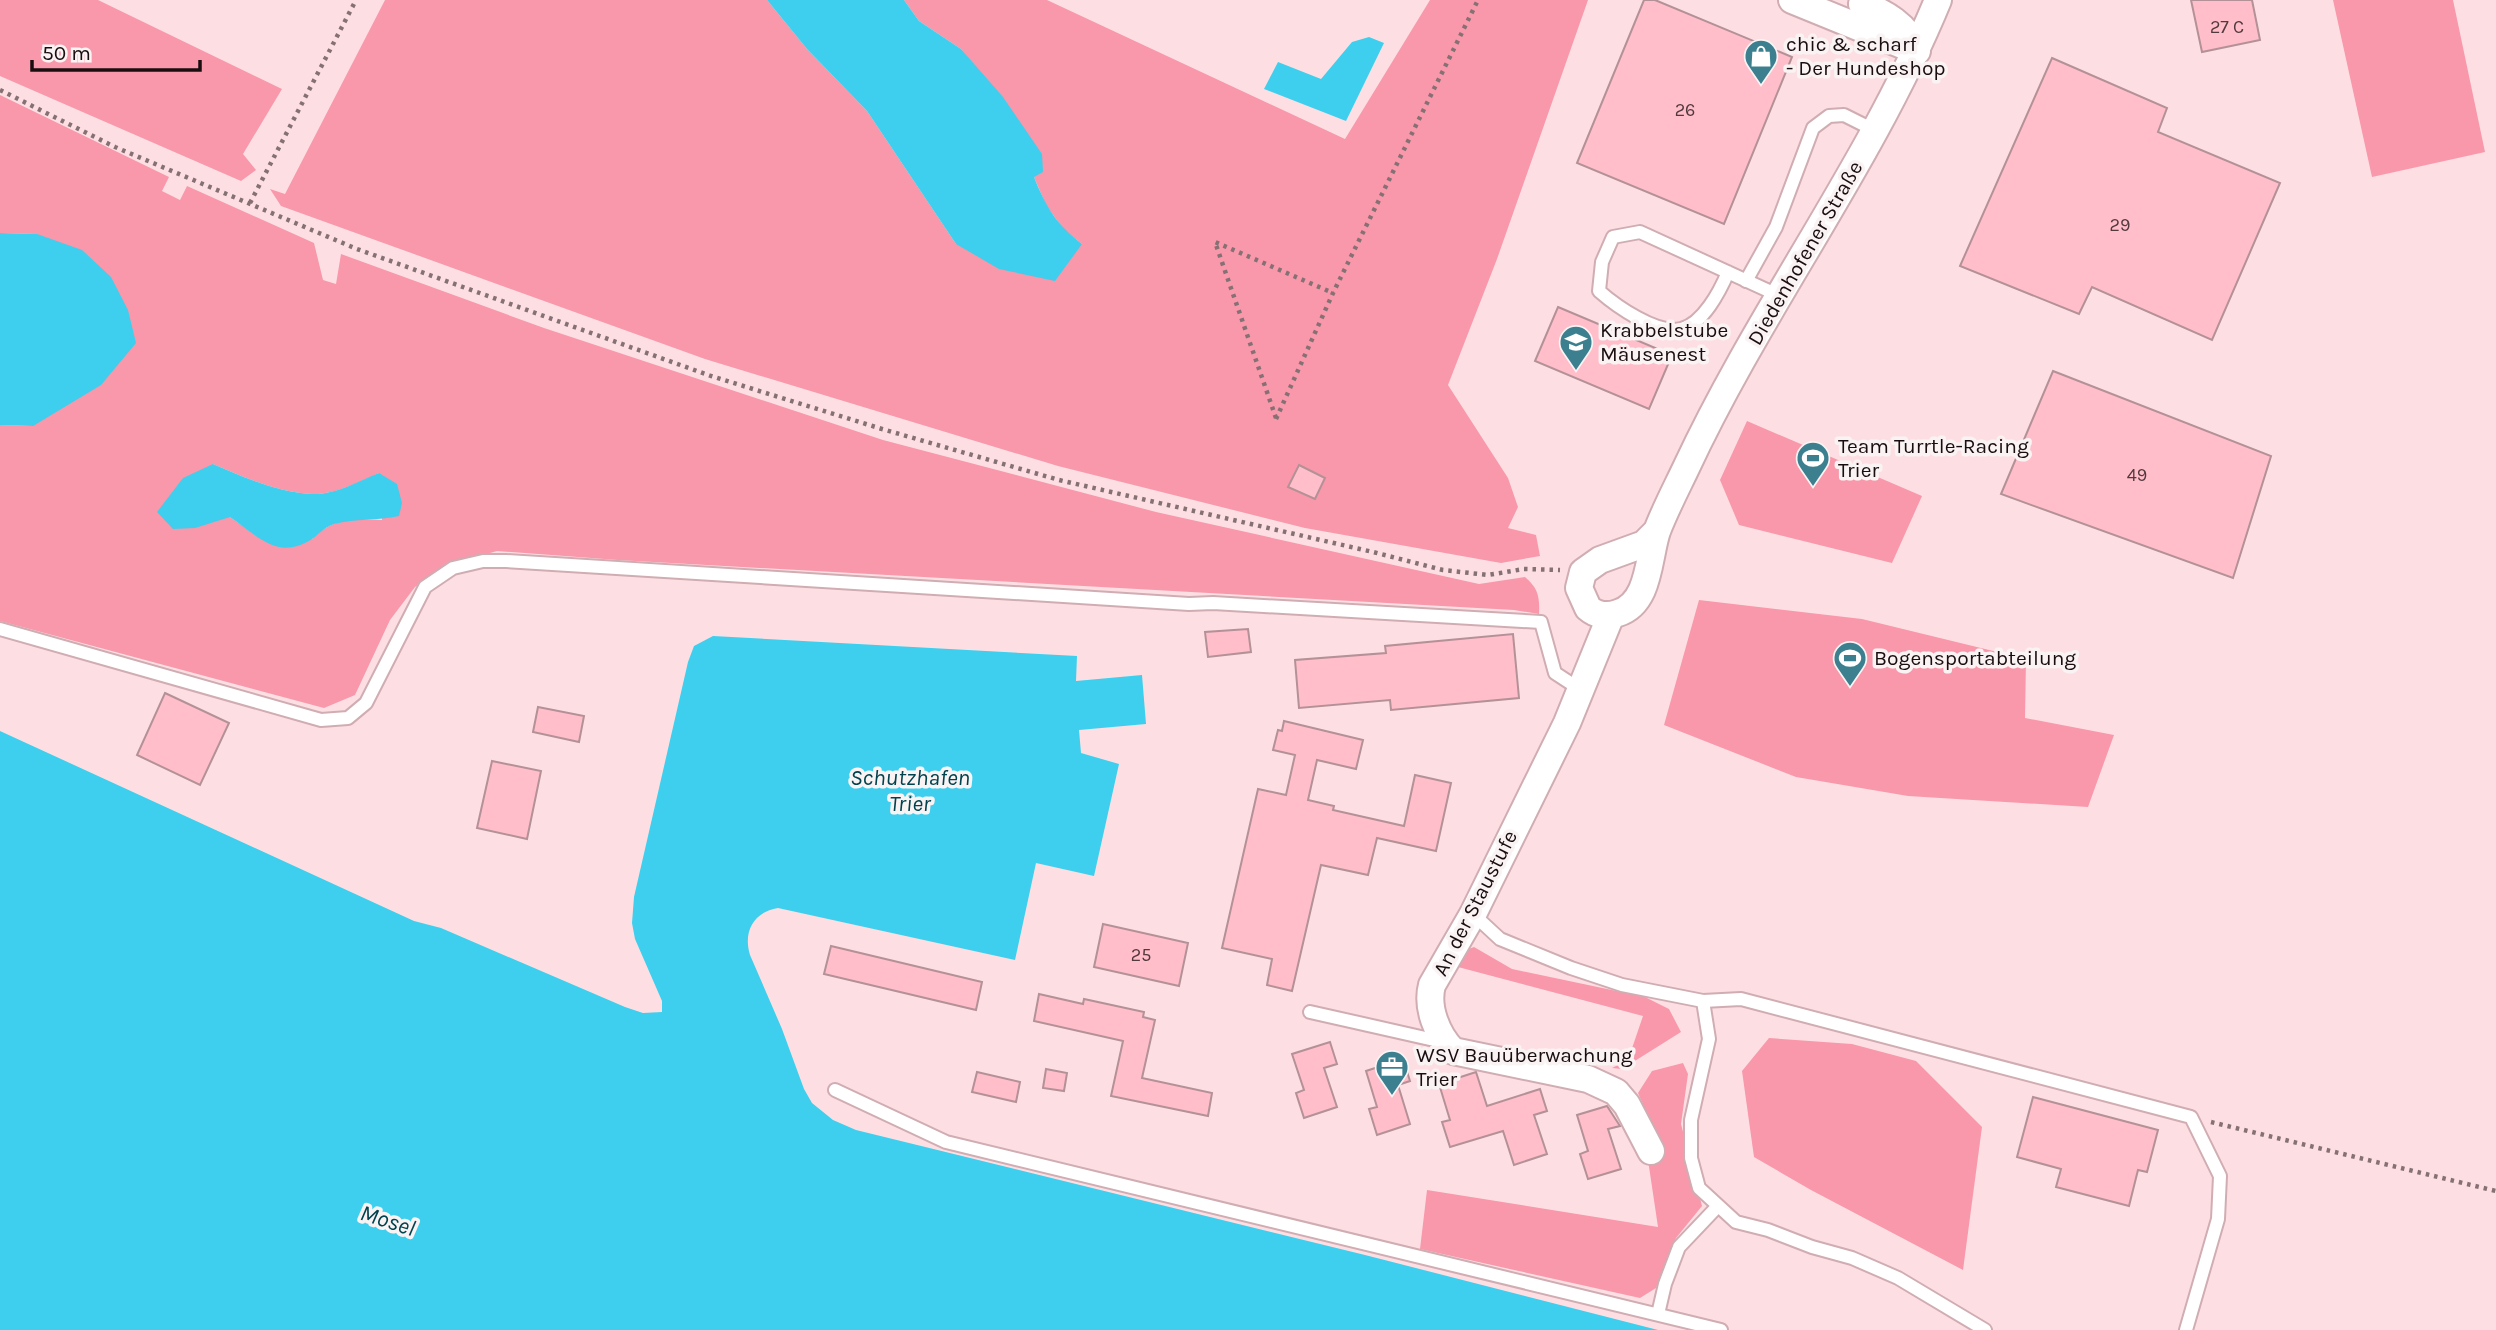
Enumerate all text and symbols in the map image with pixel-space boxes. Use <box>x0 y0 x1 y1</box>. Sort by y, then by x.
house number: 27 C <box>2210 16 2244 38</box>
scale bar <box>32 28 200 72</box>
place label: chic & scharf - Der Hundeshop <box>1786 32 1946 80</box>
shop icon: chic & scharf - Der Hundeshop <box>1742 37 1780 86</box>
text: 50 m <box>42 41 91 65</box>
house number: 26 <box>1675 99 1695 121</box>
street label: Diedenhofener Straße <box>1743 157 1867 349</box>
house number: 29 <box>2110 214 2130 236</box>
place label: Krabbelstube Mäusenest <box>1600 318 1728 366</box>
school or university icon: Krabbelstube Mäusenest <box>1557 323 1595 372</box>
place label: Team Turrtle-Racing Trier <box>1838 434 2029 482</box>
sports icon: Team Turrtle-Racing Trier <box>1794 439 1832 488</box>
house number: 49 <box>2127 464 2147 486</box>
sports icon: Bogensportabteilung <box>1831 639 1869 688</box>
place label: Bogensportabteilung <box>1874 646 2076 670</box>
water label: Schutzhafen Trier <box>850 764 970 817</box>
street label: An der Staustufe <box>1428 826 1522 980</box>
house number: 25 <box>1131 944 1151 966</box>
place label: WSV Bauüberwachung Trier <box>1416 1043 1633 1091</box>
office icon: WSV Bauüberwachung Trier <box>1373 1048 1411 1097</box>
water label: Mosel <box>357 1199 419 1242</box>

